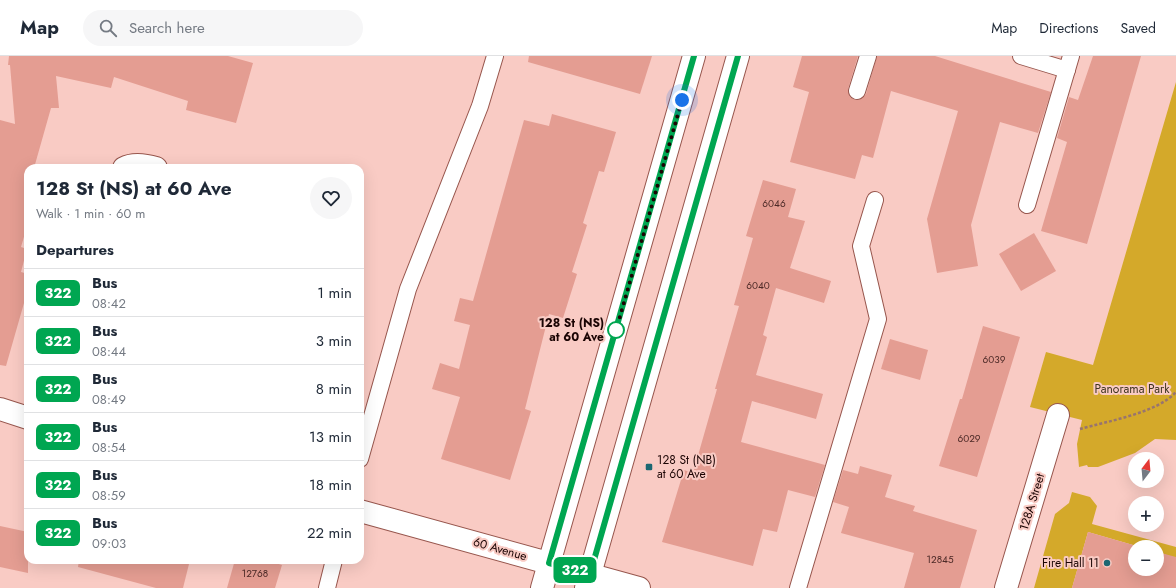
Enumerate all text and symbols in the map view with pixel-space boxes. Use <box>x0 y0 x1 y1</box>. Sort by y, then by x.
search box <box>83 10 363 46</box>
text: Map <box>20 14 59 41</box>
icon: search <box>97 17 119 39</box>
text: Search here <box>129 17 205 39</box>
text: Map <box>991 18 1017 38</box>
text: Directions <box>1039 18 1099 38</box>
text: Saved <box>1121 18 1156 38</box>
your location <box>672 90 692 110</box>
text: 128 St (NS) at 60 Ave <box>36 175 232 202</box>
button: heart <box>310 177 352 219</box>
house number: 6046 <box>762 196 786 211</box>
text: Walk · 1 min · 60 m <box>36 204 145 223</box>
text: Departures <box>36 239 114 261</box>
text: Bus <box>92 272 117 294</box>
house number: 6040 <box>746 278 770 293</box>
text: 1 min <box>317 282 352 304</box>
text: 322 <box>44 283 72 303</box>
text: 08:42 <box>92 294 126 313</box>
place label: 128 St (NS) at 60 Ave <box>539 314 604 346</box>
text: Bus <box>92 320 117 342</box>
marker: 128 St (NS) at 60 Ave <box>607 321 625 339</box>
text: 3 min <box>316 330 352 352</box>
text: 322 <box>44 331 72 351</box>
text: 08:44 <box>92 342 126 361</box>
house number: 6039 <box>983 352 1006 367</box>
text: Bus <box>92 368 117 390</box>
text: 8 min <box>316 378 352 400</box>
text: 322 <box>44 379 72 399</box>
park label: Panorama Park <box>1095 380 1170 398</box>
text: 08:49 <box>92 390 126 409</box>
text: Bus <box>92 416 117 438</box>
text: 13 min <box>309 426 352 448</box>
text: 322 <box>44 427 72 447</box>
house number: 6029 <box>957 431 981 446</box>
text: 08:54 <box>92 438 126 457</box>
place label: 128 St (NB) at 60 Ave <box>657 451 716 483</box>
north arrow <box>1128 452 1164 488</box>
map controls <box>1128 452 1164 576</box>
marker: 128 St (NB) at 60 Ave <box>644 462 654 472</box>
text: Bus <box>92 464 117 486</box>
street label: 128A Street <box>1015 471 1049 533</box>
text: 18 min <box>309 474 352 496</box>
text: 322 <box>44 475 72 495</box>
text: 08:59 <box>92 486 126 505</box>
button: + <box>1128 496 1164 532</box>
text: Bus <box>92 512 117 534</box>
text: 22 min <box>307 522 352 544</box>
text: 322 <box>44 523 72 543</box>
street label: 60 Avenue <box>471 533 529 565</box>
text: 09:03 <box>92 534 126 553</box>
button: − <box>1128 540 1164 576</box>
house number: 12845 <box>926 552 954 567</box>
place label: Fire Hall 11 <box>1042 554 1099 572</box>
line badge: 322 <box>552 557 598 583</box>
marker: Fire Hall 11 <box>1102 558 1112 568</box>
text: 322 <box>561 560 589 580</box>
house number: 12768 <box>242 566 268 581</box>

